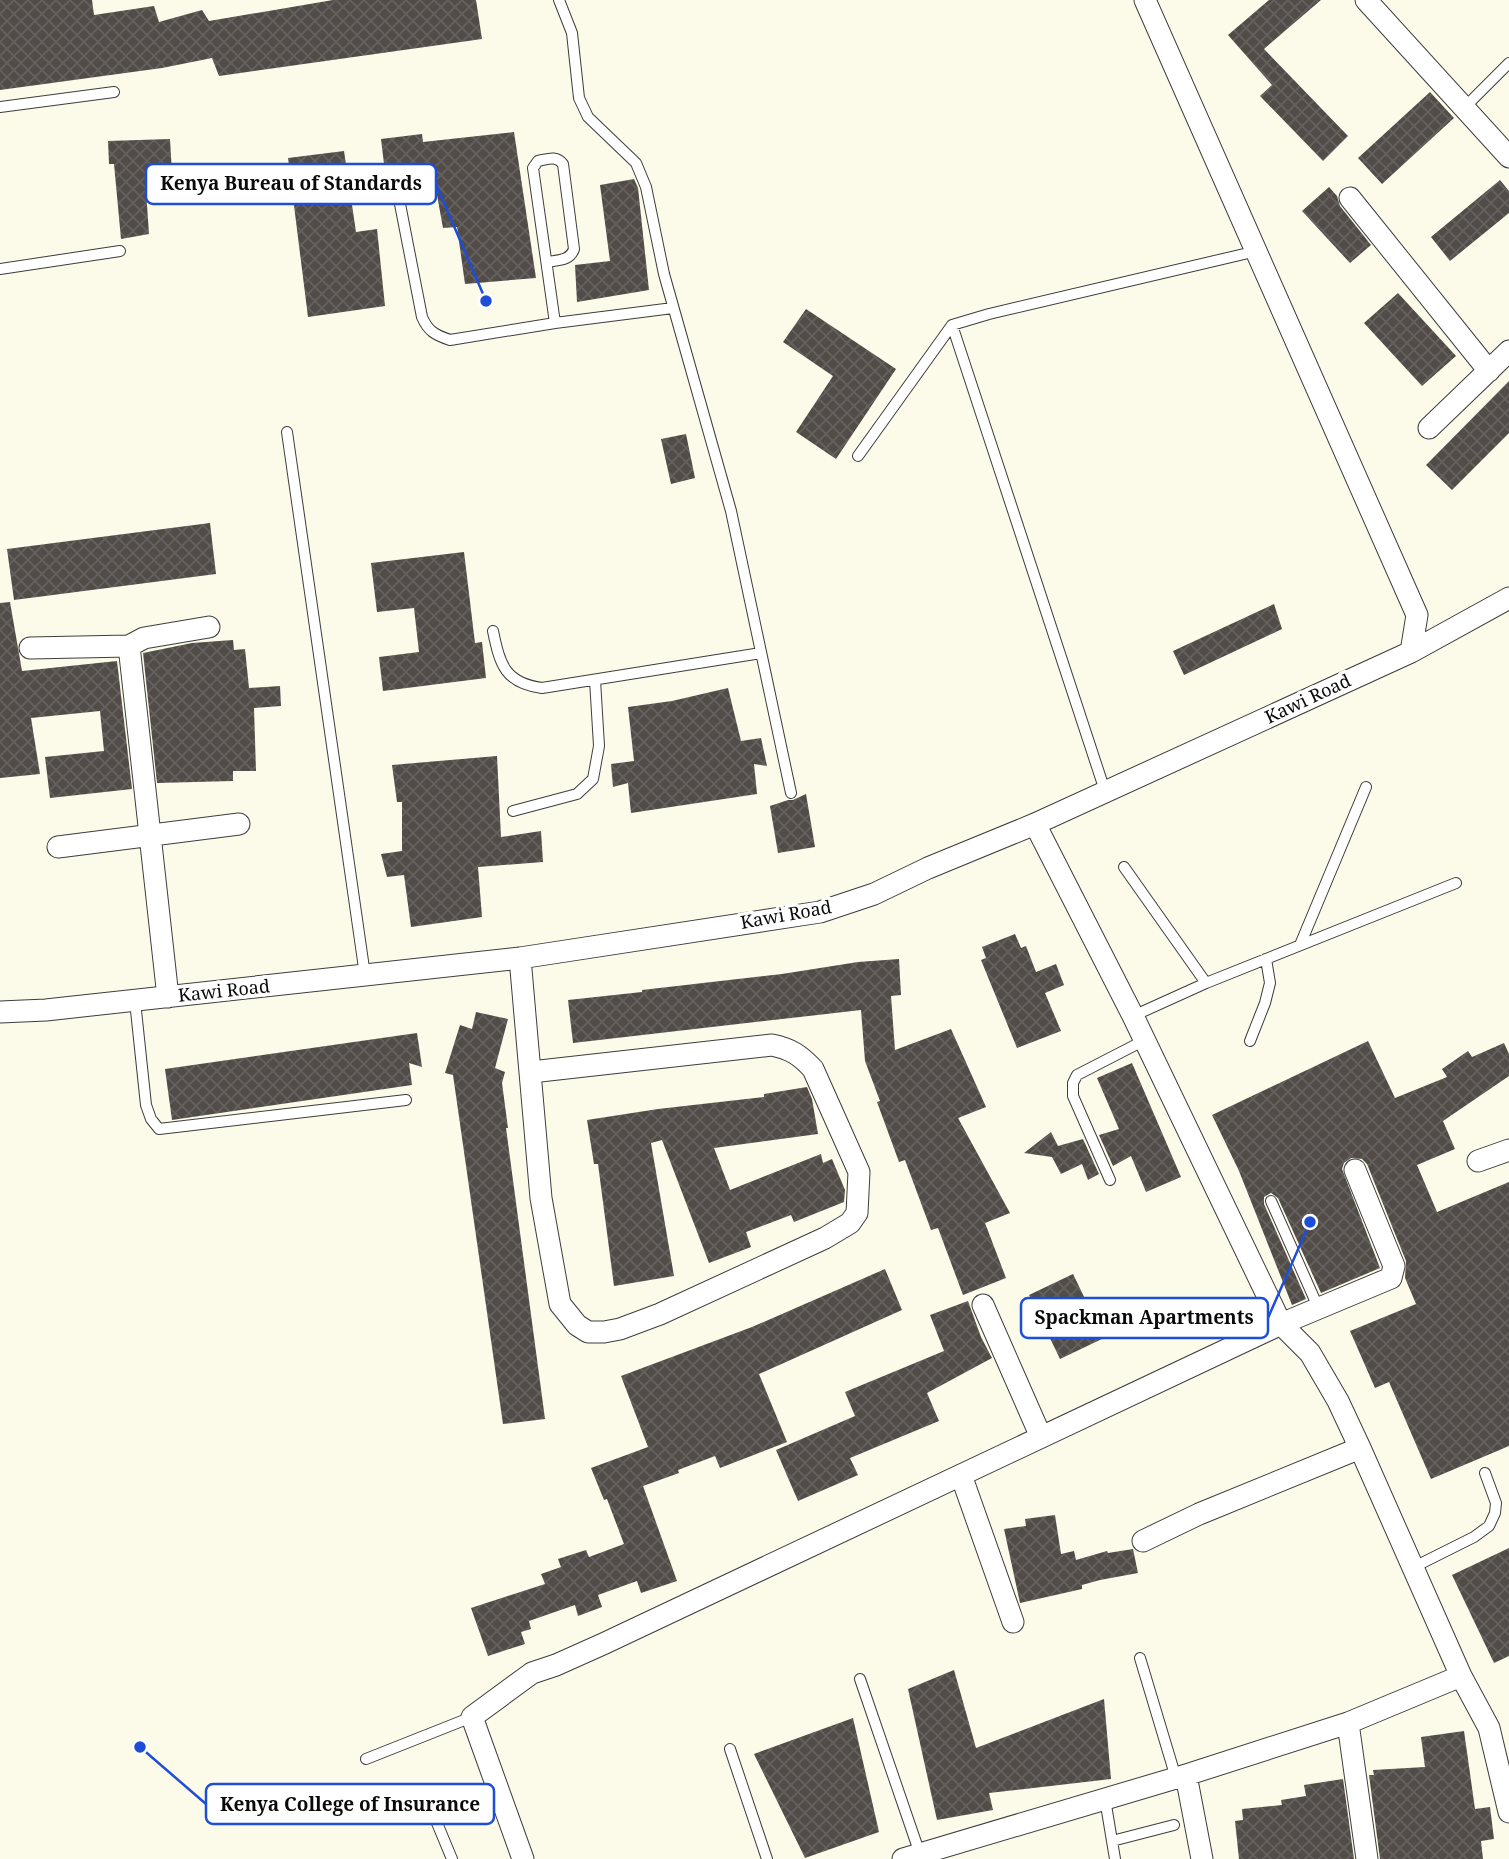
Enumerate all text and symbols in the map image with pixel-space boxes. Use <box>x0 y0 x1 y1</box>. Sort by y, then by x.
callout: Kenya Bureau of Standards <box>146 164 436 204</box>
text: Kenya Bureau of Standards <box>160 170 422 196</box>
street label: Kawi Road <box>1261 668 1354 728</box>
street label: Kawi Road <box>738 894 833 934</box>
street label: Kawi Road <box>177 973 271 1007</box>
callout: Spackman Apartments <box>1021 1298 1268 1338</box>
text: Spackman Apartments <box>1034 1304 1254 1330</box>
callout: Kenya College of Insurance <box>206 1784 494 1824</box>
text: Kenya College of Insurance <box>220 1791 480 1817</box>

